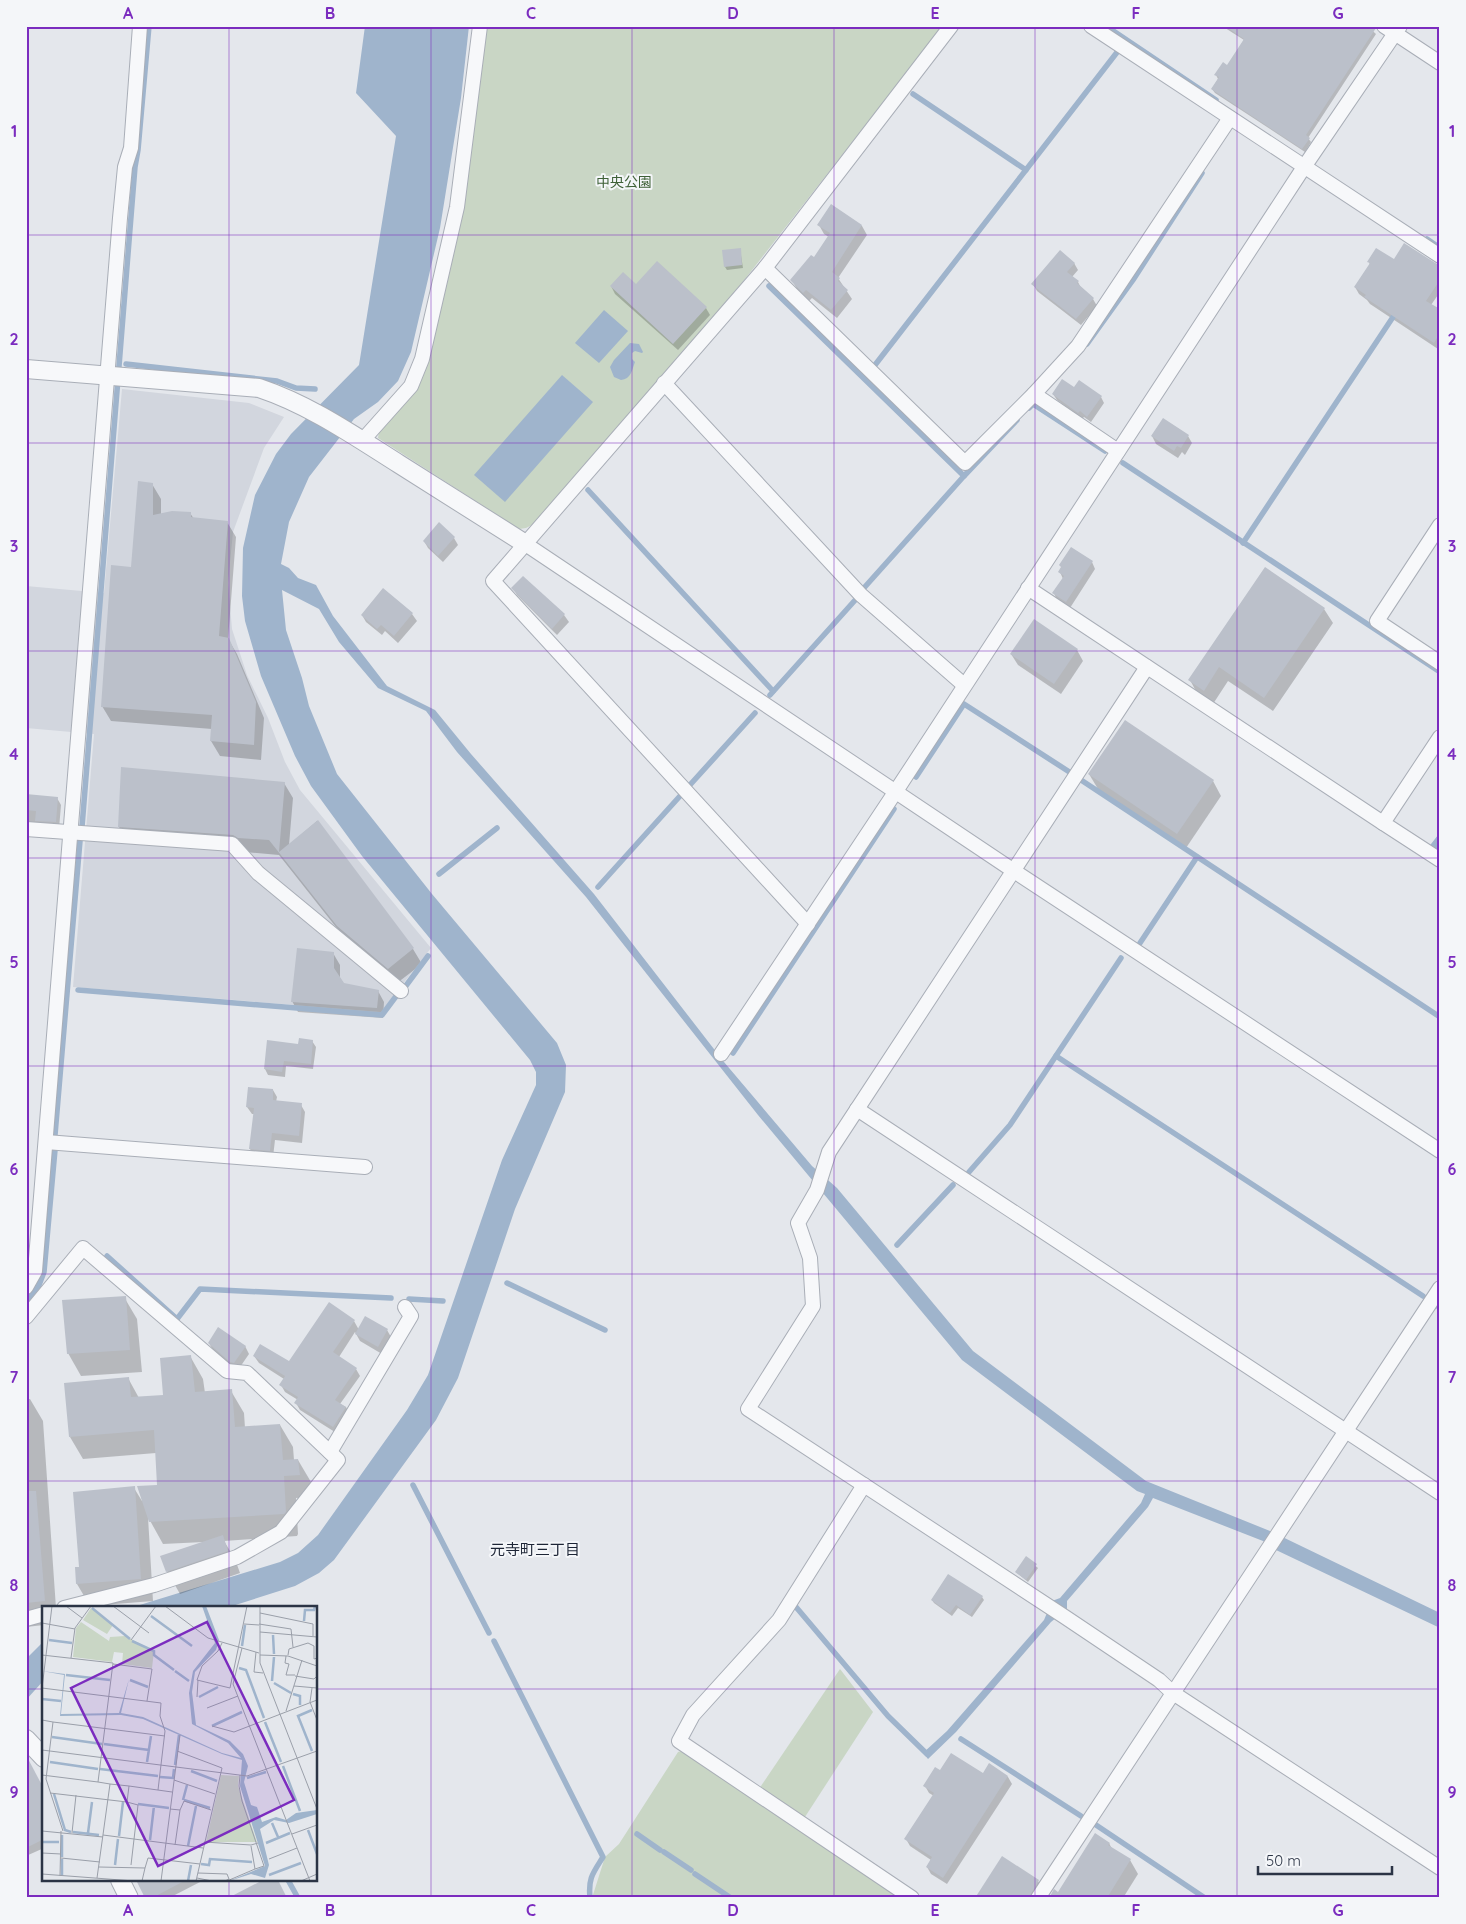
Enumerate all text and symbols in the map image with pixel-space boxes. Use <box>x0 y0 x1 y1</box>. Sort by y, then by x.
text: A <box>123 3 134 23</box>
text: B <box>325 3 335 23</box>
text: C <box>526 3 536 23</box>
text: D <box>727 3 739 23</box>
text: E <box>930 3 940 23</box>
text: F <box>1132 3 1141 23</box>
text: G <box>1332 3 1344 23</box>
text: 1 <box>11 121 17 141</box>
text: 1 <box>1449 121 1455 141</box>
park label: 中央公園 <box>596 173 652 191</box>
text: 2 <box>9 329 19 349</box>
text: 2 <box>1447 329 1457 349</box>
text: 3 <box>10 536 18 556</box>
text: 3 <box>1448 536 1456 556</box>
text: 4 <box>9 744 19 764</box>
text: 4 <box>1447 744 1457 764</box>
text: 5 <box>9 952 19 972</box>
text: 5 <box>1447 952 1457 972</box>
text: 6 <box>10 1159 19 1179</box>
text: 6 <box>1448 1159 1457 1179</box>
text: 7 <box>10 1367 19 1387</box>
text: 7 <box>1448 1367 1457 1387</box>
district label: 元寺町三丁目 <box>490 1540 580 1559</box>
text: 8 <box>10 1575 19 1595</box>
text: 8 <box>1448 1575 1457 1595</box>
inset map <box>42 1606 318 1882</box>
text: 9 <box>9 1782 19 1802</box>
text: 9 <box>1447 1782 1457 1802</box>
scale bar <box>1258 1844 1392 1876</box>
text: 50 m <box>1266 1851 1301 1870</box>
text: A <box>123 1900 134 1920</box>
text: B <box>325 1900 335 1920</box>
text: C <box>526 1900 536 1920</box>
text: D <box>727 1900 739 1920</box>
text: E <box>930 1900 940 1920</box>
text: F <box>1132 1900 1141 1920</box>
text: G <box>1332 1900 1344 1920</box>

